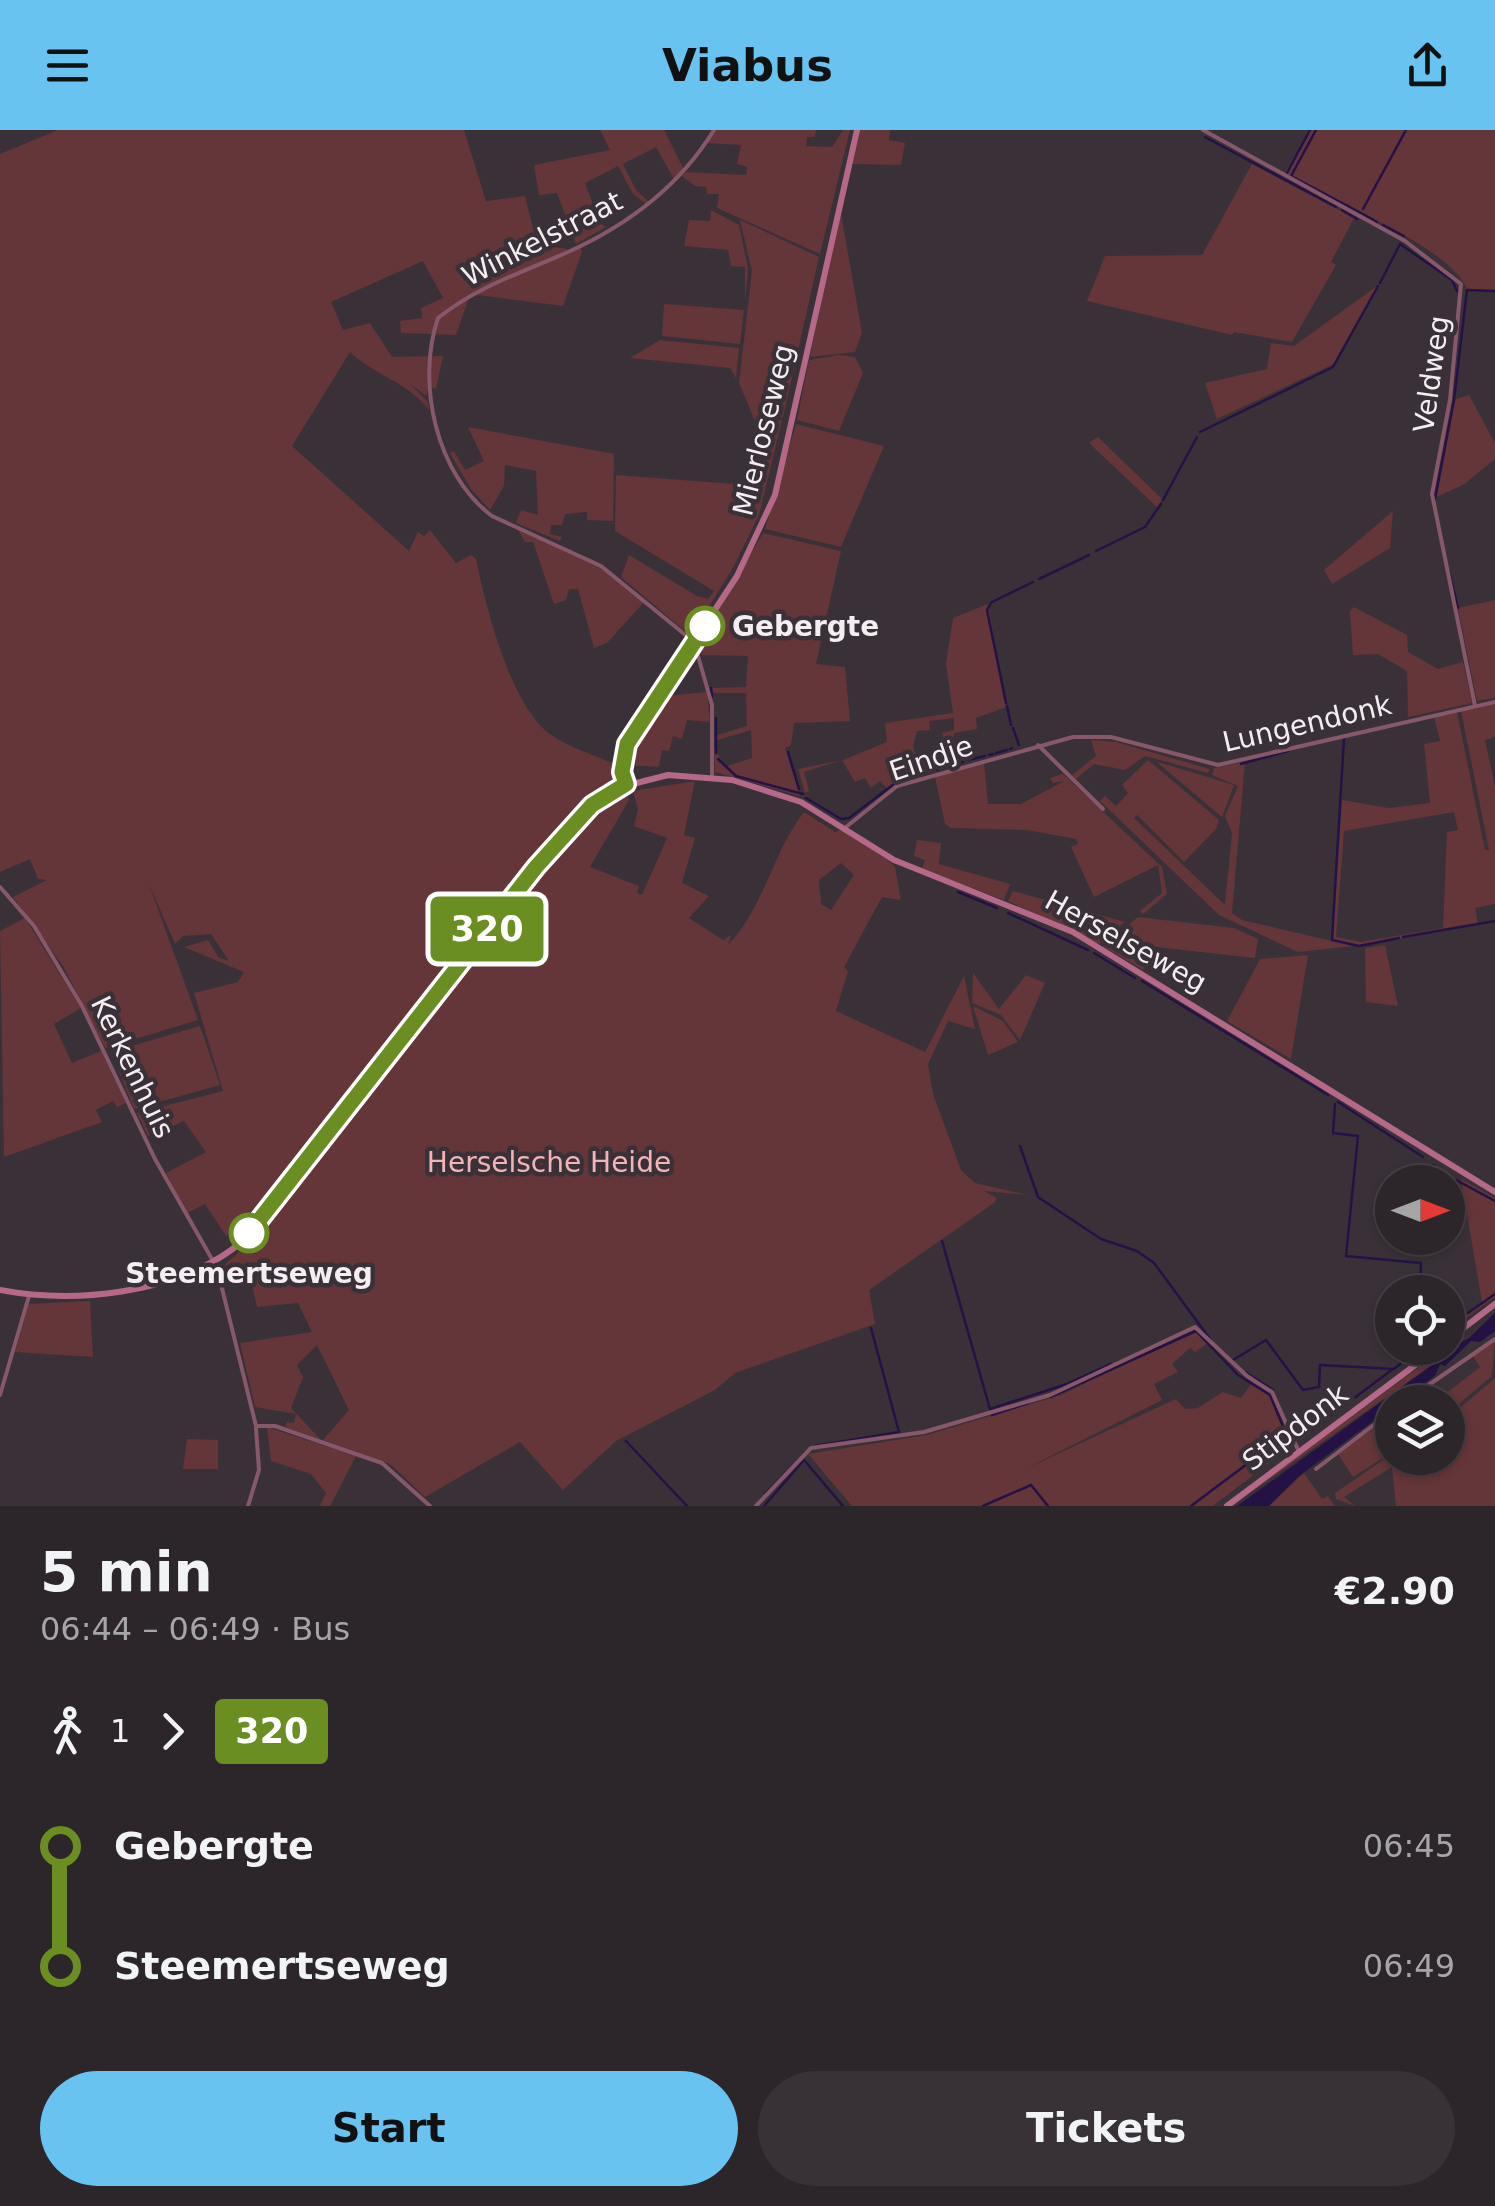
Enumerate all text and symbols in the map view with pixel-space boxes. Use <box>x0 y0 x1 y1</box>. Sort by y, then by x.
icon: menu <box>40 38 95 93</box>
icon: share <box>1400 38 1455 93</box>
text: Viabus <box>662 39 833 92</box>
street label: Winkelstraat <box>457 184 628 293</box>
street label: Veldweg <box>1407 314 1456 435</box>
street label: Mierloseweg <box>726 341 801 519</box>
marker: Gebergte <box>686 607 724 645</box>
place label: Gebergte <box>732 610 879 643</box>
street label: Lungendonk <box>1219 688 1395 759</box>
street label: Eindje <box>885 729 977 788</box>
street label: Herselseweg <box>1039 884 1212 999</box>
line badge: 320 <box>430 896 544 962</box>
text: 320 <box>450 909 524 949</box>
street label: Kerkenhuis <box>84 991 181 1144</box>
park label: Herselsche Heide <box>427 1146 671 1179</box>
north arrow <box>1375 1165 1465 1255</box>
map controls <box>1375 1165 1465 1475</box>
marker: Steemertseweg <box>230 1214 268 1252</box>
place label: Steemertseweg <box>125 1257 373 1290</box>
button: locate <box>1375 1275 1465 1365</box>
street label: Stipdonk <box>1236 1377 1355 1478</box>
button: layers <box>1375 1385 1465 1475</box>
text: 5 min <box>40 1540 213 1604</box>
text: €2.90 <box>1335 1569 1455 1613</box>
text: 06:44 – 06:49 · Bus <box>40 1610 350 1648</box>
icon: walk <box>40 1704 95 1759</box>
icon: forward <box>145 1704 200 1759</box>
text: 320 <box>235 1711 308 1751</box>
text: 1 <box>110 1712 130 1750</box>
text: Gebergte <box>114 1824 314 1868</box>
text: 06:45 <box>1363 1827 1455 1865</box>
text: Steemertseweg <box>114 1944 450 1988</box>
text: 06:49 <box>1363 1947 1455 1985</box>
button: Start <box>40 2071 738 2186</box>
button: Tickets <box>758 2071 1455 2186</box>

